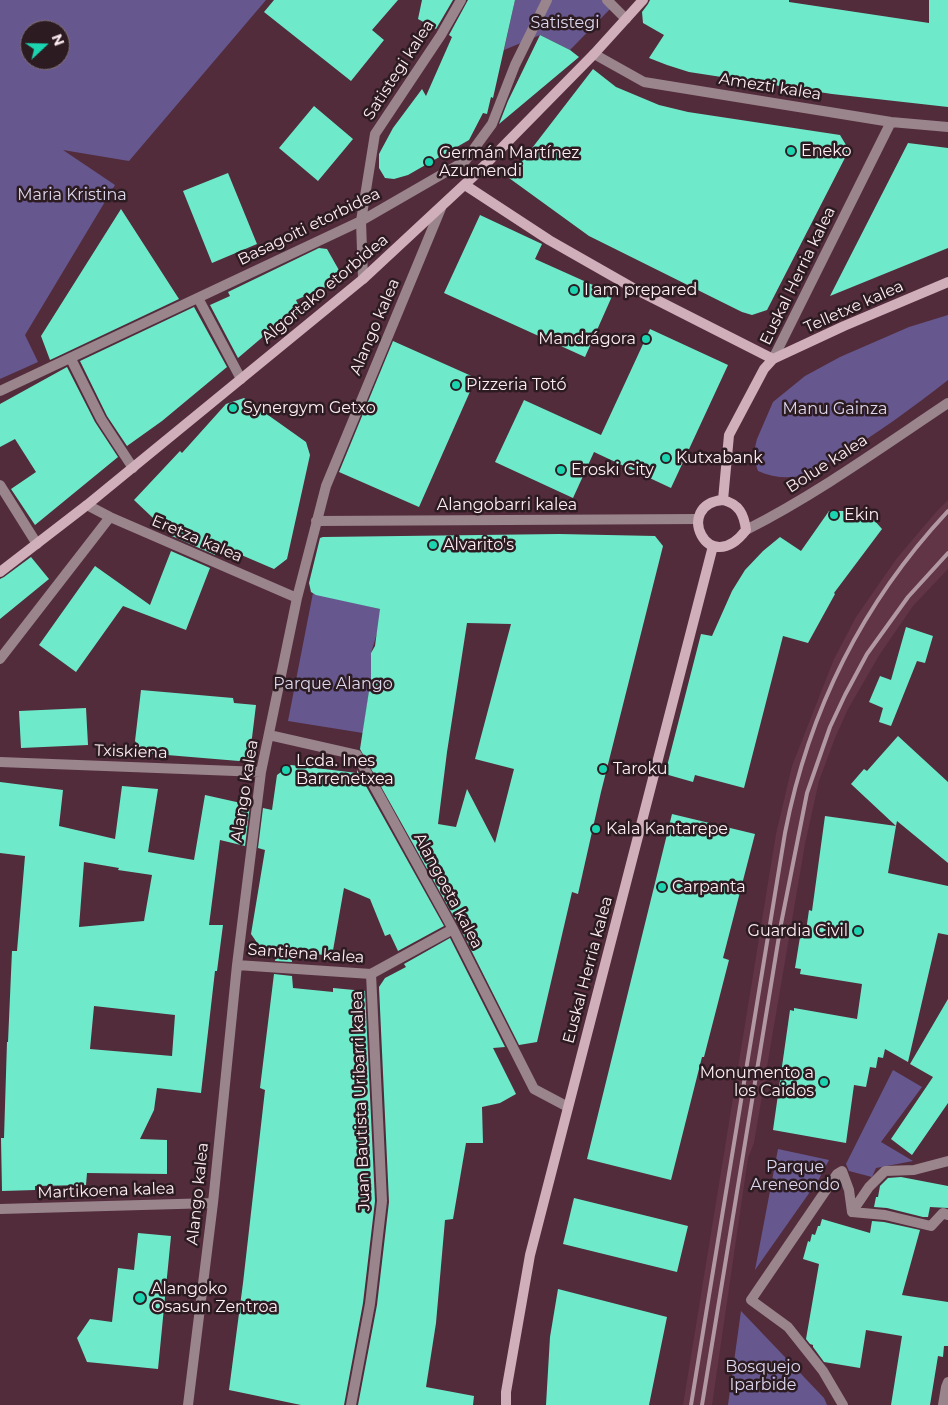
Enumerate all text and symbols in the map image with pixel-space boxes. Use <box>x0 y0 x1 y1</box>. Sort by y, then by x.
park label: Satistegi <box>530 13 600 33</box>
street label: Satistegi kalea <box>360 16 438 124</box>
north arrow <box>20 20 70 70</box>
text: N <box>48 31 68 48</box>
street label: Amezti kalea <box>718 69 822 105</box>
place label: Eneko <box>801 141 851 161</box>
place label: Germán Martínez Azumendi <box>439 143 580 181</box>
marker: Eneko <box>785 145 797 157</box>
marker: Germán Martínez Azumendi <box>423 156 435 168</box>
street label: Basagoiti etorbidea <box>235 184 383 270</box>
park label: Maria Kristina <box>17 185 127 205</box>
street label: Euskal Herria kalea <box>756 204 840 348</box>
street label: Algortako etorbidea <box>258 230 392 348</box>
street label: Alango kalea <box>346 276 404 378</box>
street label: Telletxe kalea <box>801 276 907 338</box>
place label: I am prepared <box>584 280 697 300</box>
marker: I am prepared <box>568 284 580 296</box>
place label: Mandrágora <box>538 329 636 349</box>
marker: Mandrágora <box>640 333 652 345</box>
place label: Pizzeria Totó <box>466 375 566 395</box>
marker: Pizzeria Totó <box>450 379 462 391</box>
place label: Synergym Getxo <box>243 398 376 418</box>
park label: Manu Gainza <box>782 399 888 419</box>
marker: Synergym Getxo <box>227 402 239 414</box>
street label: Bolue kalea <box>783 431 871 497</box>
place label: Kutxabank <box>676 448 763 468</box>
marker: Kutxabank <box>660 452 672 464</box>
place label: Eroski City <box>571 460 654 480</box>
marker: Eroski City <box>555 464 567 476</box>
street label: Alangobarri kalea <box>437 495 577 515</box>
place label: Ekin <box>844 505 879 525</box>
marker: Ekin <box>828 509 840 521</box>
street label: Eretza kalea <box>149 511 245 567</box>
place label: Alvarito's <box>443 535 514 555</box>
marker: Alvarito's <box>427 539 439 551</box>
park label: Parque Alango <box>273 674 393 694</box>
street label: Alango kalea <box>227 739 263 843</box>
street label: Txiskiena <box>94 741 168 763</box>
place label: Lcda. Ines Barrenetxea <box>296 751 394 789</box>
place label: Taroku <box>613 759 668 779</box>
marker: Taroku <box>597 763 609 775</box>
marker: Lcda. Ines Barrenetxea <box>280 764 292 776</box>
place label: Kala Kantarepe <box>606 819 728 839</box>
marker: Kala Kantarepe <box>590 823 602 835</box>
street label: Alangoeta kalea <box>409 830 487 952</box>
place label: Carpanta <box>672 877 746 897</box>
marker: Carpanta <box>656 881 668 893</box>
street label: Euskal Herria kalea <box>559 894 617 1046</box>
place label: Guardia Civil <box>748 921 848 941</box>
marker: Guardia Civil <box>852 925 864 937</box>
street label: Santiena kalea <box>247 940 365 968</box>
street label: Juan Bautista Uribarri kalea <box>348 990 374 1212</box>
place label: Monumento a los Caidos <box>700 1063 814 1101</box>
marker: Monumento a los Caidos <box>818 1076 830 1088</box>
street label: Alango kalea <box>183 1142 213 1246</box>
park label: Parque Areneondo <box>750 1157 840 1195</box>
street label: Martikoena kalea <box>37 1179 175 1203</box>
place label: Alangoko Osasun Zentroa <box>151 1279 278 1317</box>
marker: Alangoko Osasun Zentroa <box>133 1291 147 1305</box>
park label: Bosquejo Iparbide <box>725 1357 801 1395</box>

